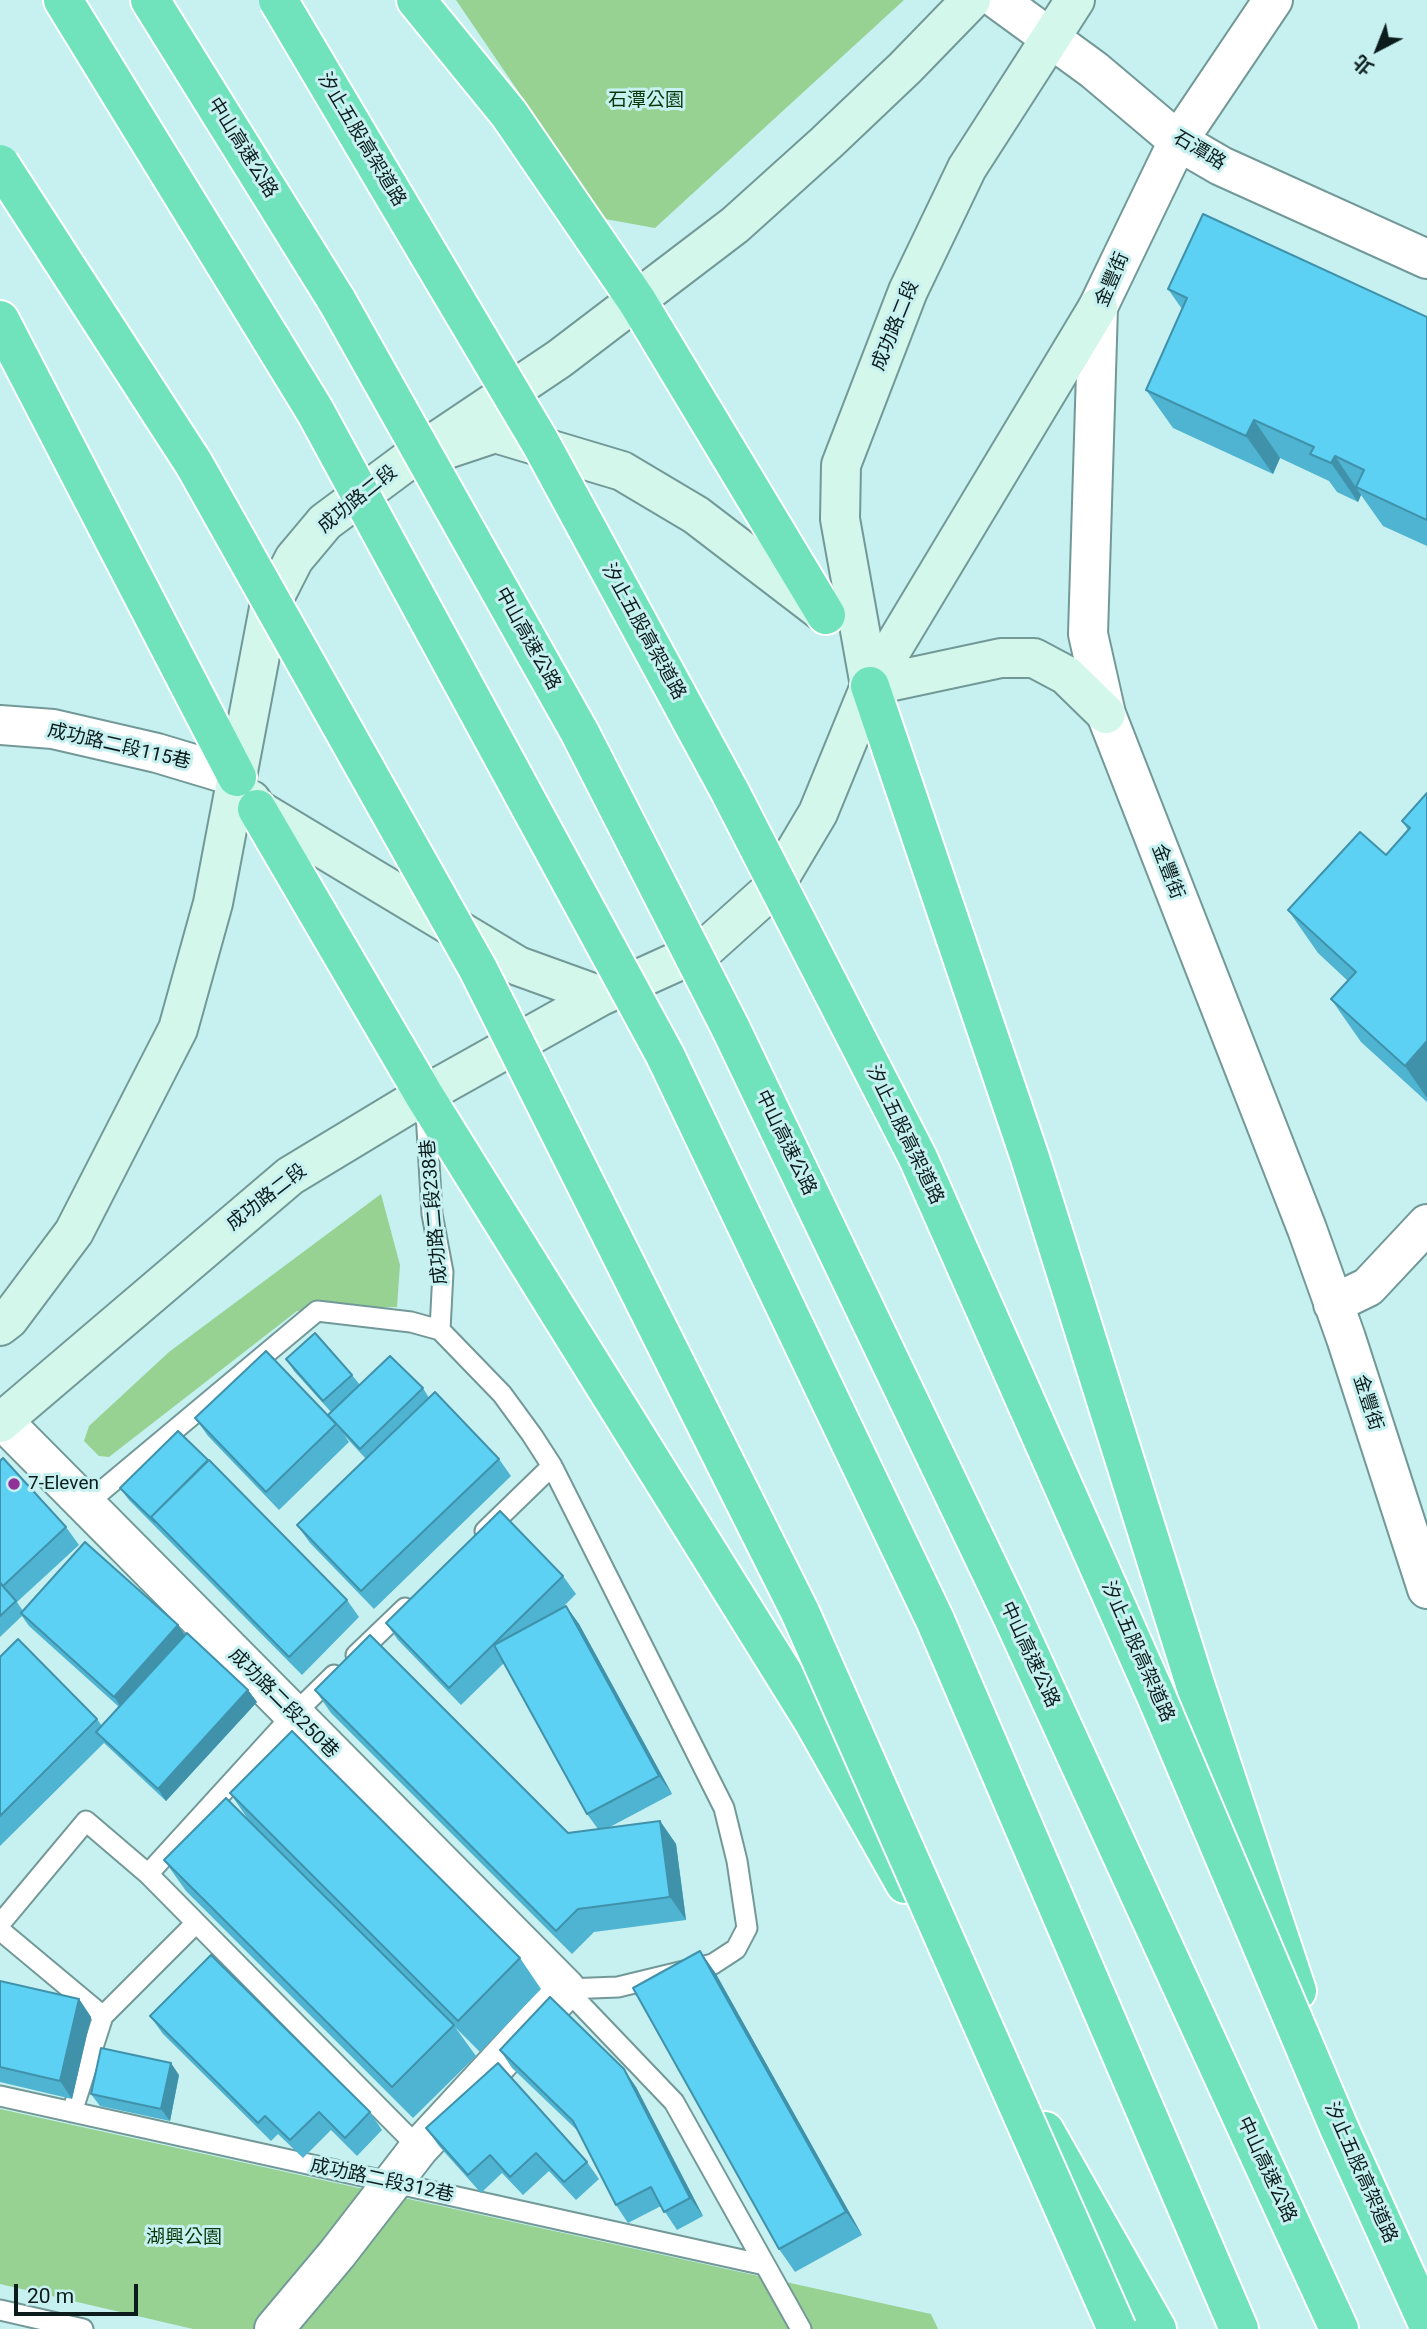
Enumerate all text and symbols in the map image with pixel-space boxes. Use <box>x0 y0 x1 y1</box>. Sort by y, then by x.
north arrow <box>1343 14 1413 84</box>
text: 北 <box>1349 50 1378 80</box>
street label: 汐止五股高架道路 <box>312 69 410 211</box>
park label: 石潭公園 <box>608 90 684 112</box>
street label: 中山高速公路 <box>202 94 282 202</box>
street label: 石潭路 <box>1169 127 1229 175</box>
street label: 金豐街 <box>1091 249 1135 311</box>
street label: 成功路二段 <box>868 278 924 374</box>
street label: 成功路二段 <box>314 461 402 539</box>
street label: 汐止五股高架道路 <box>596 560 690 704</box>
street label: 中山高速公路 <box>489 584 565 694</box>
street label: 成功路二段115巷 <box>45 719 193 775</box>
street label: 金豐街 <box>1146 841 1188 903</box>
street label: 汐止五股高架道路 <box>860 1062 948 1208</box>
street label: 中山高速公路 <box>750 1087 820 1199</box>
street label: 成功路二段238巷 <box>417 1138 453 1286</box>
street label: 成功路二段 <box>223 1160 311 1236</box>
street label: 金豐街 <box>1347 1372 1387 1434</box>
place label: 7-Eleven <box>28 1473 99 1495</box>
marker: 7-Eleven <box>6 1476 22 1492</box>
street label: 汐止五股高架道路 <box>1096 1578 1178 1726</box>
street label: 中山高速公路 <box>995 1599 1063 1711</box>
street label: 成功路二段250巷 <box>223 1644 343 1764</box>
street label: 汐止五股高架道路 <box>1319 2099 1401 2247</box>
street label: 中山高速公路 <box>1232 2114 1300 2226</box>
street label: 成功路二段312巷 <box>308 2155 456 2207</box>
park label: 湖興公園 <box>146 2227 222 2249</box>
scale bar <box>18 2270 142 2314</box>
text: 20 m <box>27 2284 74 2308</box>

